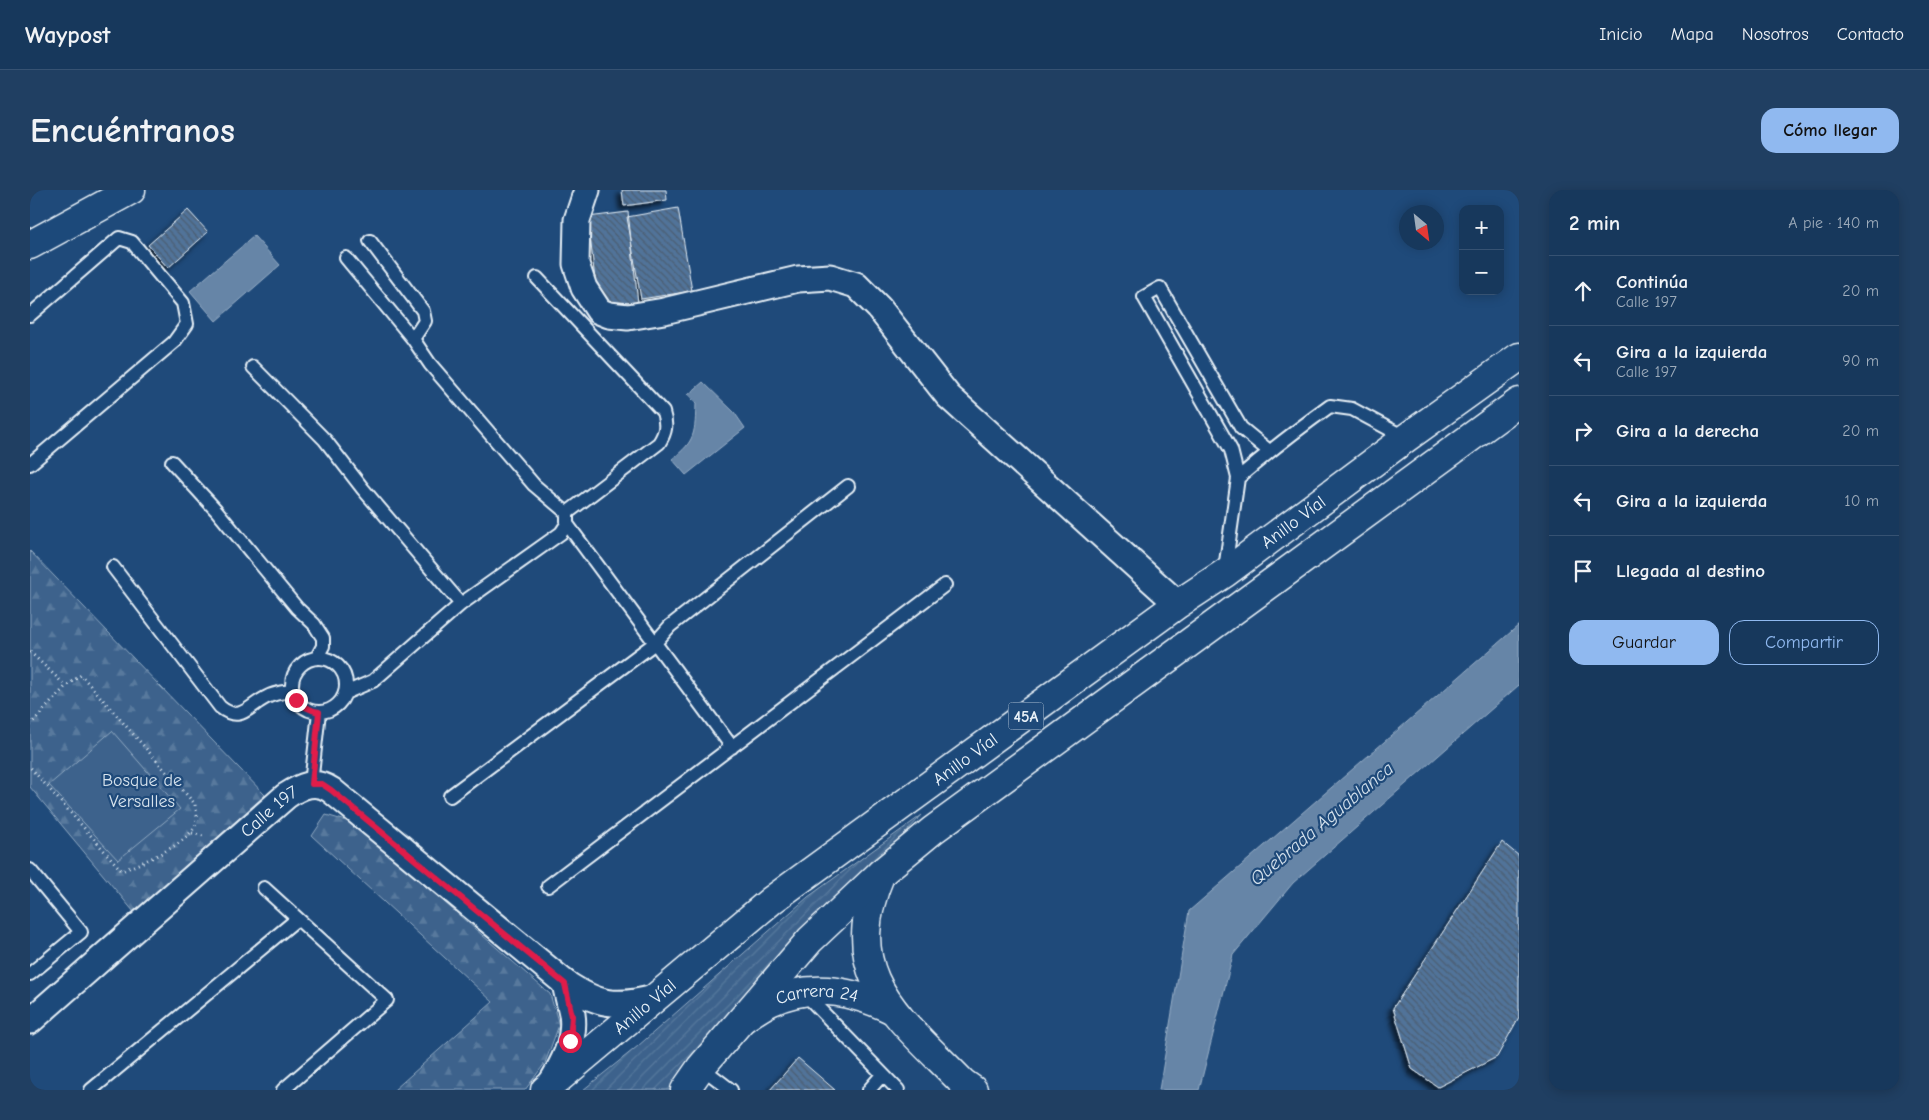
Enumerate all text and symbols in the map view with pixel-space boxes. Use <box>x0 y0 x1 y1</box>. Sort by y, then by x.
text: Waypost <box>25 21 110 49</box>
text: Inicio <box>1599 24 1643 45</box>
text: Mapa <box>1671 24 1714 45</box>
text: Nosotros <box>1742 24 1809 45</box>
text: Contacto <box>1837 24 1904 45</box>
button: Cómo llegar <box>1761 108 1899 153</box>
text: Encuéntranos <box>30 110 235 151</box>
north arrow <box>1399 205 1444 250</box>
map controls <box>1459 205 1504 295</box>
button: + <box>1459 205 1504 250</box>
text: 2 min <box>1569 211 1620 235</box>
text: A pie · 140 m <box>1788 214 1879 232</box>
button: − <box>1459 250 1504 295</box>
text: Continúa <box>1616 271 1688 293</box>
icon: ahead <box>1569 277 1597 305</box>
text: 20 m <box>1842 282 1879 300</box>
text: Calle 197 <box>1616 293 1677 311</box>
text: Gira a la izquierda <box>1616 341 1767 363</box>
icon: left <box>1569 347 1597 375</box>
text: 90 m <box>1842 352 1879 370</box>
text: Calle 197 <box>1616 363 1677 381</box>
icon: right <box>1569 417 1597 445</box>
text: Gira a la derecha <box>1616 420 1759 442</box>
text: 20 m <box>1842 422 1879 440</box>
icon: left <box>1569 487 1597 515</box>
text: Gira a la izquierda <box>1616 490 1767 512</box>
street label: Anillo Víal <box>1257 492 1330 553</box>
text: 10 m <box>1844 492 1879 510</box>
icon: arrive <box>1569 557 1597 585</box>
text: Llegada al destino <box>1616 560 1765 582</box>
button: Guardar <box>1569 620 1719 665</box>
button: Compartir <box>1729 620 1879 665</box>
route end <box>285 689 308 712</box>
road number: 45A <box>1008 702 1044 730</box>
street label: Anillo Víal <box>929 729 1002 790</box>
water label: Quebrada Aguablanca <box>1245 757 1398 890</box>
park label: Bosque de Versalles <box>102 770 182 812</box>
street label: Calle 197 <box>237 781 302 842</box>
street label: Anillo Víal <box>610 975 681 1039</box>
street label: Carrera 24 <box>773 981 860 1009</box>
route start <box>559 1030 582 1053</box>

